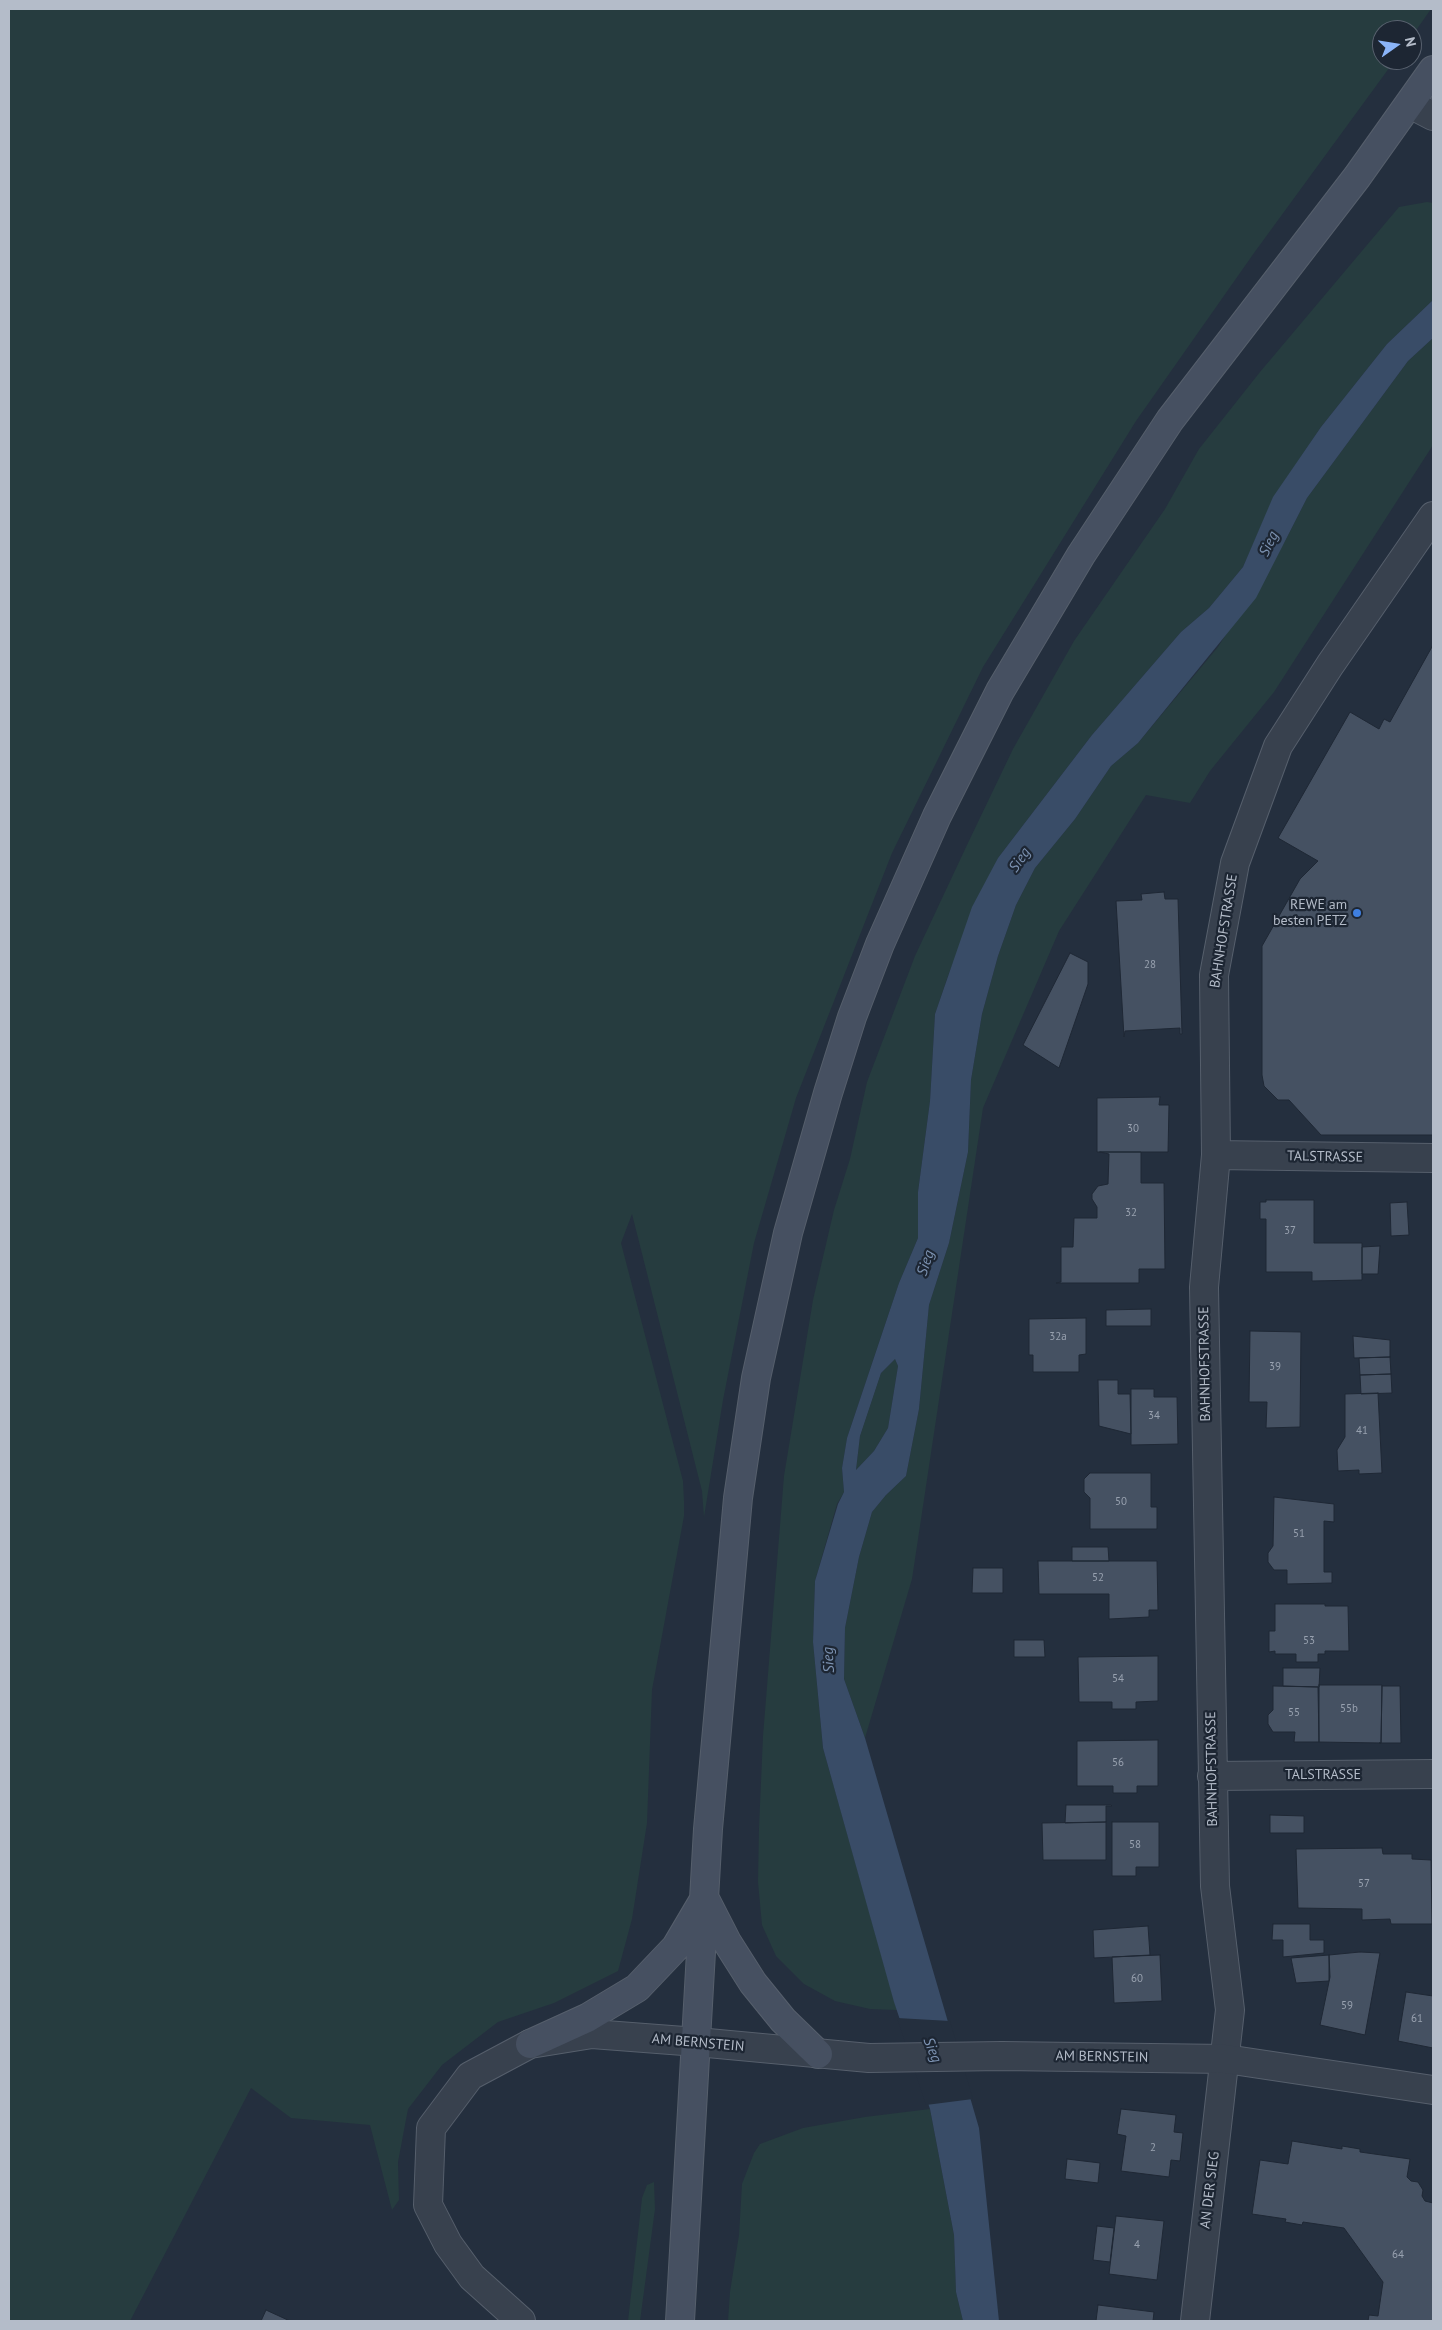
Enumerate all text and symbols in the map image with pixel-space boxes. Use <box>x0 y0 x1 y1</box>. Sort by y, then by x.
north arrow <box>1372 20 1422 70</box>
text: N <box>1401 35 1420 48</box>
water label: Sieg <box>1255 528 1283 560</box>
water label: Sieg <box>1005 844 1035 876</box>
street label: BAHNHOFSTRASSE <box>1207 873 1241 989</box>
place label: REWE am besten PETZ <box>1273 897 1347 930</box>
marker: REWE am besten PETZ <box>1351 907 1363 919</box>
house number: 28 <box>1144 958 1156 972</box>
house number: 30 <box>1127 1122 1139 1136</box>
street label: TALSTRASSE <box>1287 1148 1363 1166</box>
house number: 32 <box>1125 1206 1137 1220</box>
house number: 37 <box>1284 1224 1296 1238</box>
water label: Sieg <box>913 1248 939 1278</box>
street label: BAHNHOFSTRASSE <box>1196 1306 1214 1422</box>
house number: 32a <box>1049 1330 1067 1344</box>
house number: 39 <box>1269 1360 1281 1374</box>
house number: 34 <box>1148 1409 1160 1423</box>
house number: 41 <box>1356 1424 1368 1438</box>
house number: 50 <box>1115 1495 1127 1509</box>
house number: 51 <box>1293 1527 1305 1541</box>
house number: 52 <box>1092 1571 1104 1585</box>
house number: 53 <box>1303 1634 1315 1648</box>
water label: Sieg <box>819 1647 839 1673</box>
house number: 54 <box>1112 1672 1124 1686</box>
house number: 55b <box>1340 1702 1358 1716</box>
house number: 55 <box>1288 1706 1300 1720</box>
street label: BAHNHOFSTRASSE <box>1203 1711 1221 1827</box>
house number: 56 <box>1112 1756 1124 1770</box>
street label: TALSTRASSE <box>1285 1767 1361 1783</box>
house number: 58 <box>1129 1838 1141 1852</box>
house number: 57 <box>1358 1877 1370 1891</box>
house number: 60 <box>1131 1972 1143 1986</box>
house number: 59 <box>1341 1999 1353 2013</box>
house number: 61 <box>1411 2012 1423 2026</box>
street label: AM BERNSTEIN <box>651 2031 745 2055</box>
water label: Sieg <box>919 2035 945 2065</box>
street label: AM BERNSTEIN <box>1056 2048 1148 2066</box>
house number: 2 <box>1150 2141 1156 2155</box>
street label: AN DER SIEG <box>1197 2150 1223 2230</box>
house number: 4 <box>1134 2238 1140 2252</box>
house number: 64 <box>1392 2248 1404 2262</box>

